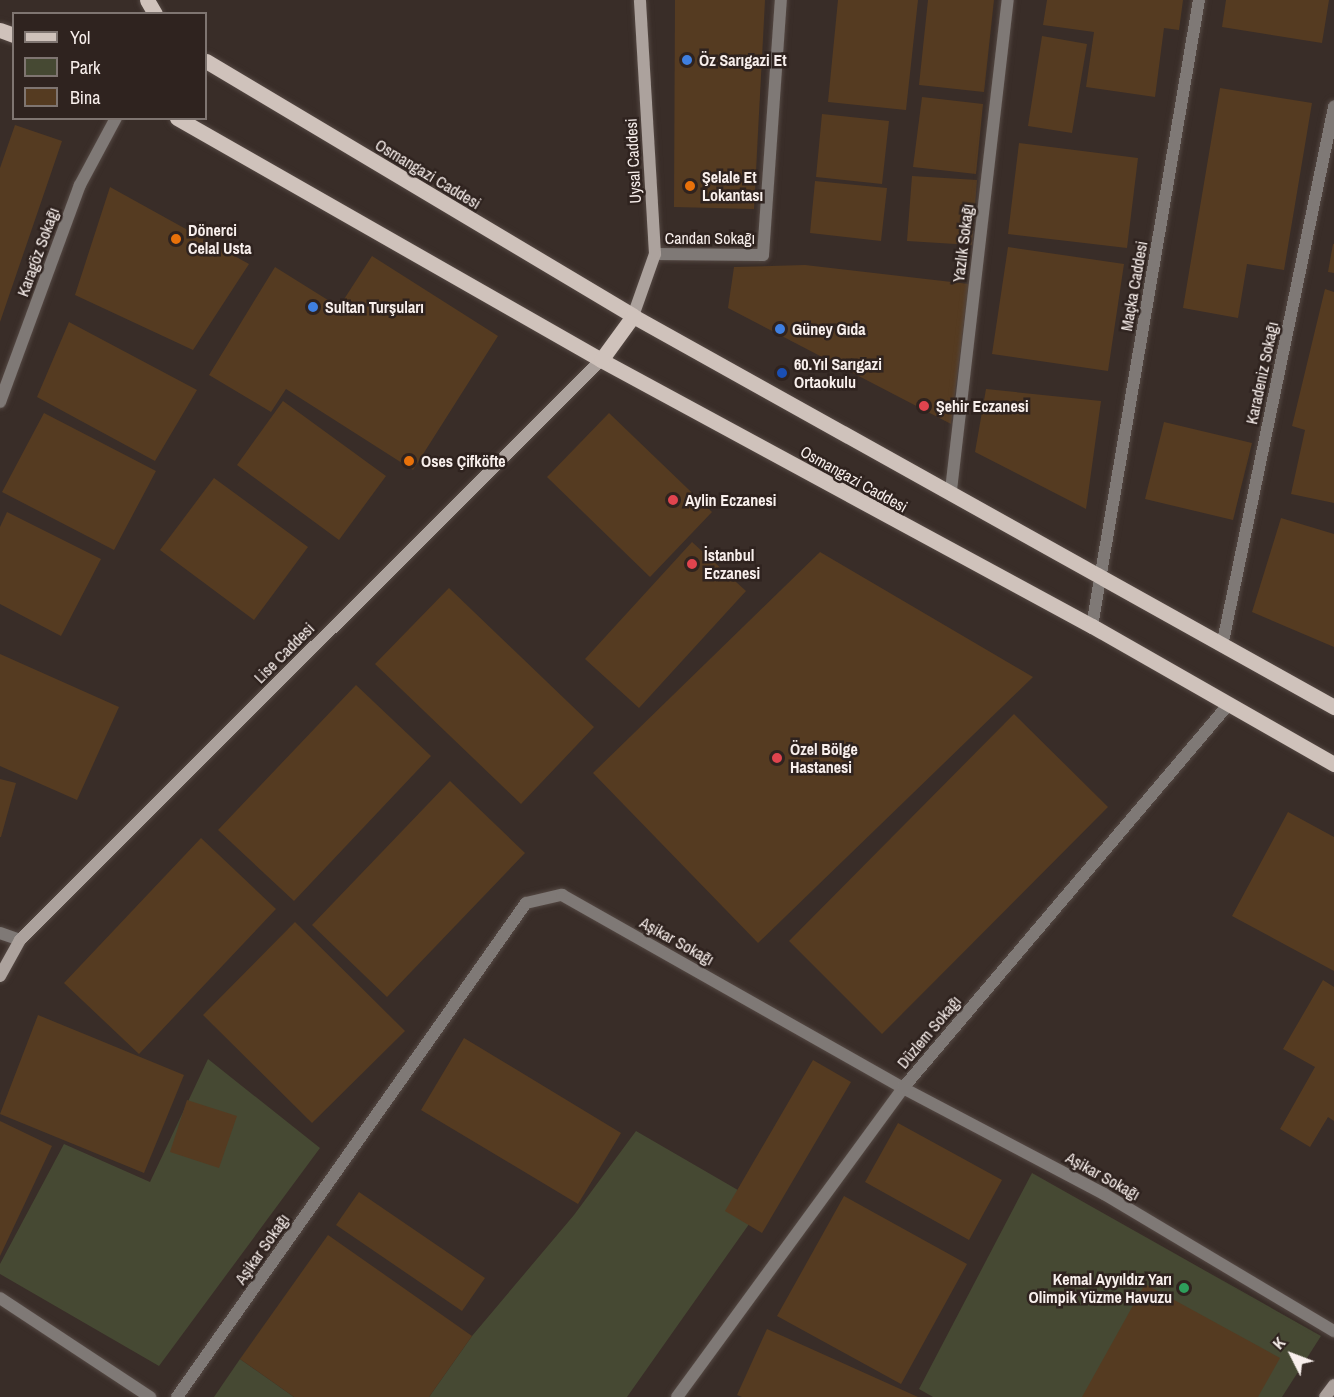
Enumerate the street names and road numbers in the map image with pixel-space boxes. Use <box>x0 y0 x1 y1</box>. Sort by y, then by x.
street label: Uysal Caddesi <box>621 118 645 204</box>
street label: Osmangazi Caddesi <box>372 135 484 213</box>
street label: Yazlık Sokağı <box>949 202 977 284</box>
street label: Karagöz Sokağı <box>13 205 63 299</box>
street label: Candan Sokağı <box>665 228 755 248</box>
street label: Maçka Caddesi <box>1117 239 1151 333</box>
street label: Karadeniz Sokağı <box>1242 320 1282 426</box>
street label: Osmangazi Caddesi <box>797 442 911 516</box>
street label: Lise Caddesi <box>250 619 318 687</box>
street label: Aşikar Sokağı <box>637 913 717 969</box>
street label: Düzlem Sokağı <box>893 992 965 1072</box>
street label: Aşikar Sokağı <box>1063 1148 1143 1204</box>
street label: Aşikar Sokağı <box>231 1210 293 1288</box>

